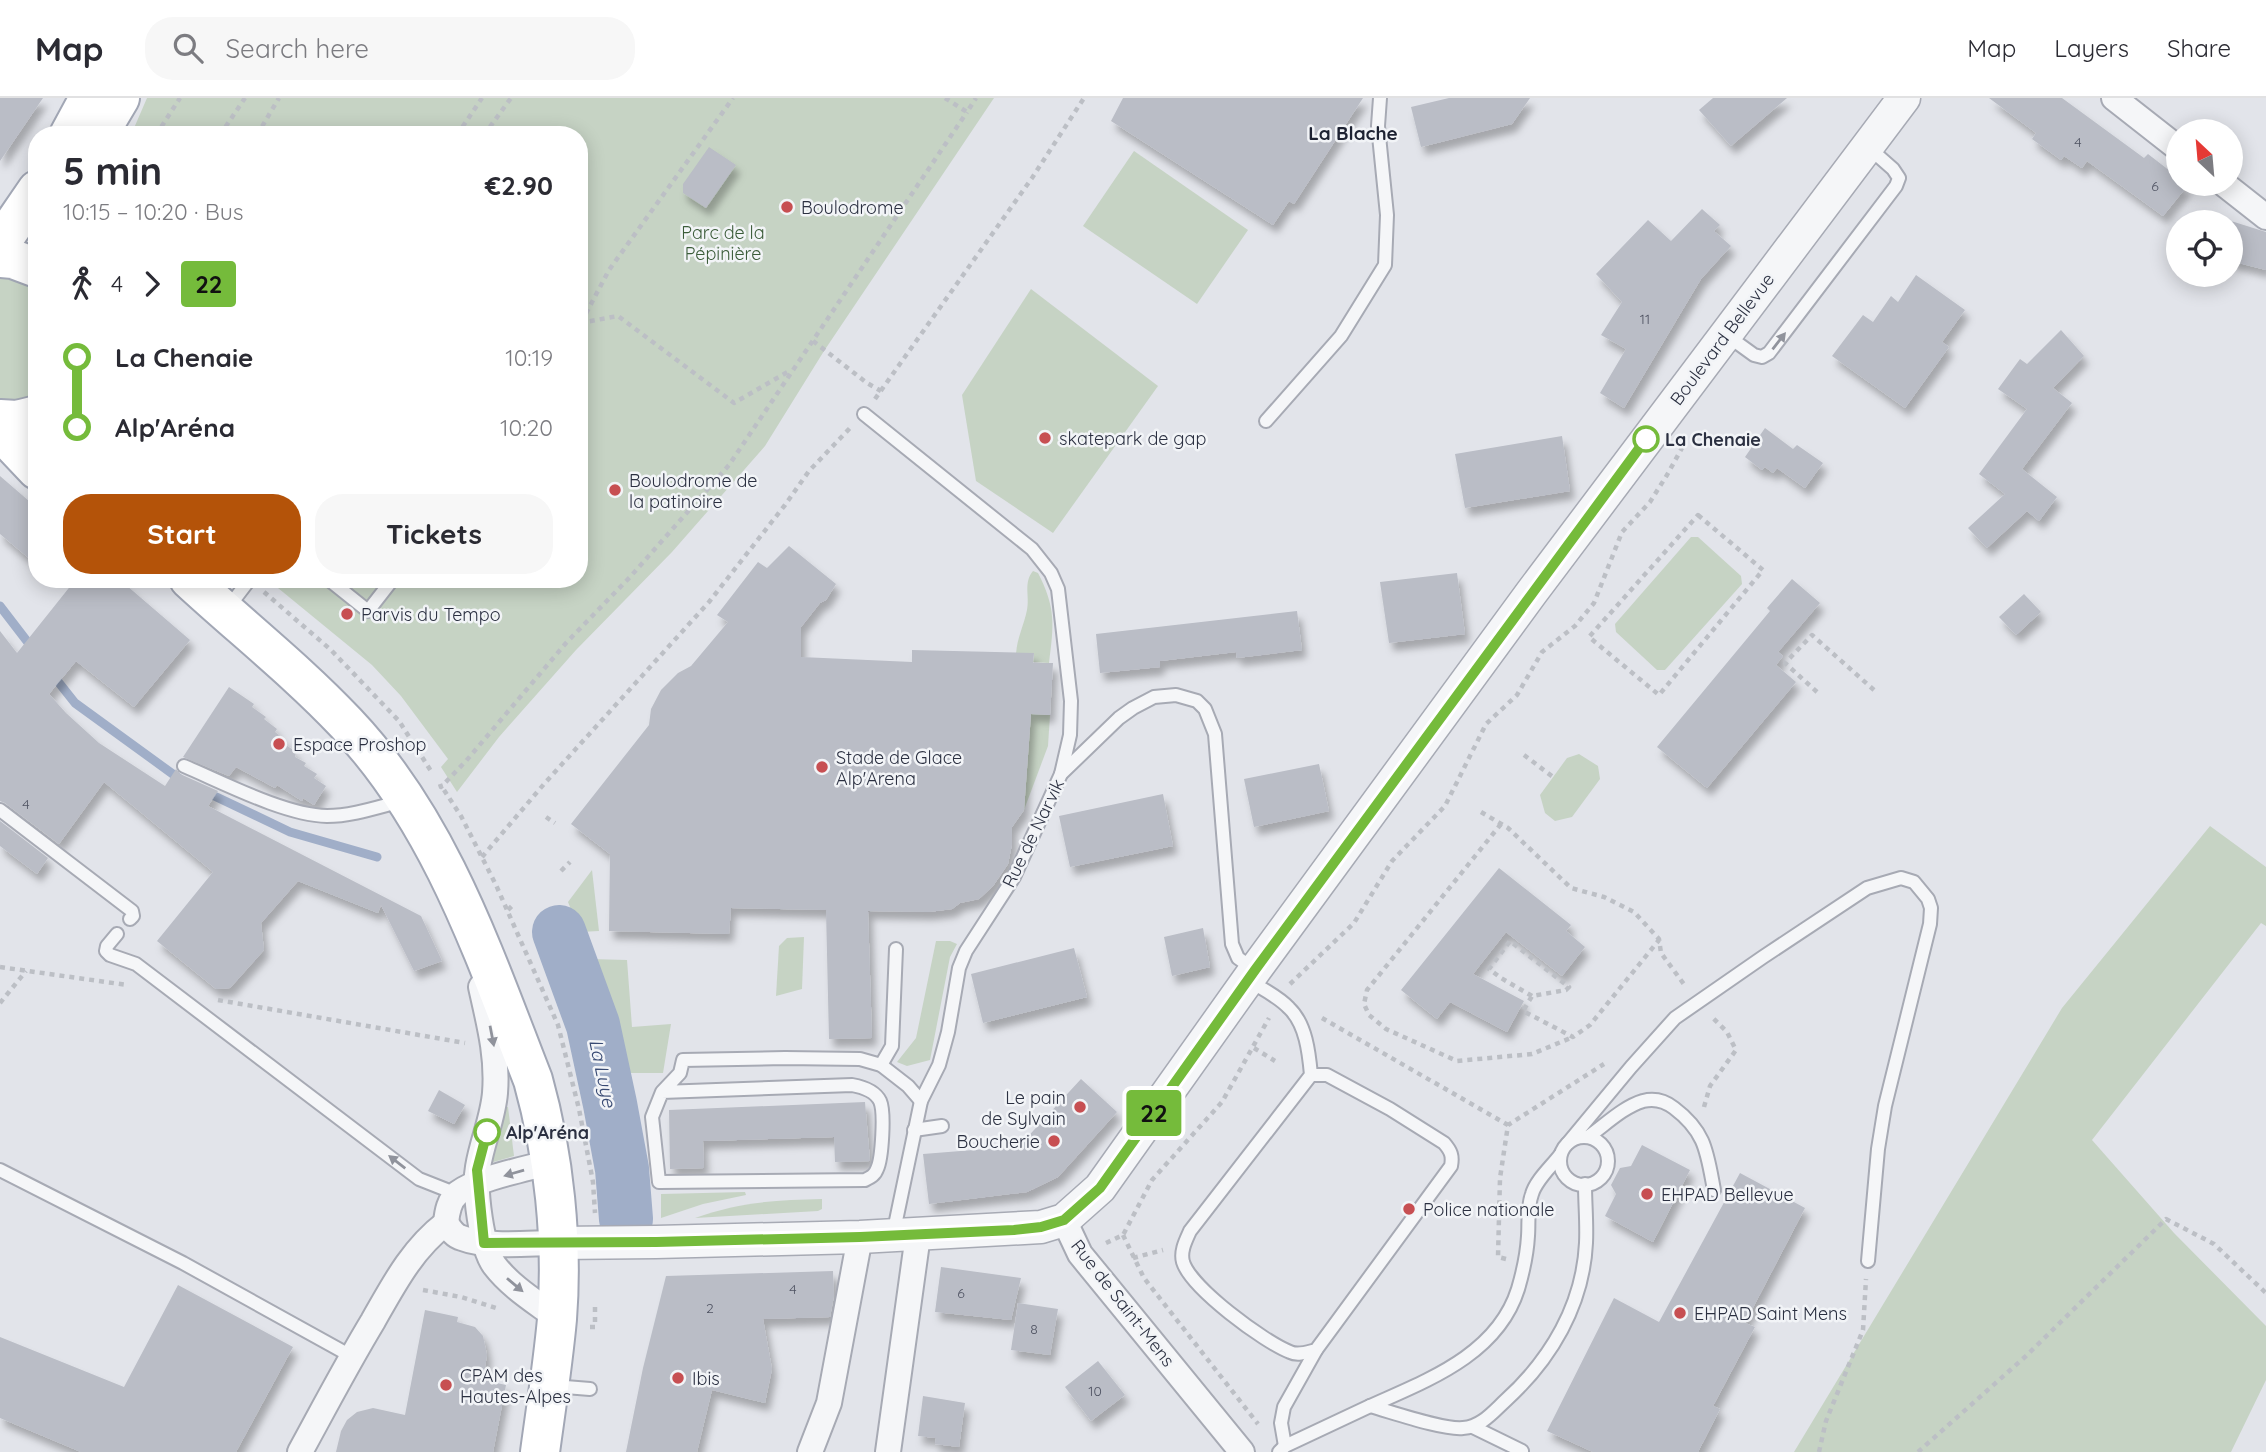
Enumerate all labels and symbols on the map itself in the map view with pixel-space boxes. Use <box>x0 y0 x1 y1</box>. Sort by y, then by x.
north arrow <box>2166 119 2244 196</box>
district label: La Blache <box>1308 121 1398 145</box>
house number: 4 <box>2074 133 2082 151</box>
house number: 6 <box>2151 177 2159 195</box>
place label: Boulodrome <box>801 196 904 219</box>
marker: Boulodrome <box>779 199 795 215</box>
park label: Parc de la Pépinière <box>681 221 765 265</box>
street label: Boulevard Bellevue <box>1665 268 1779 410</box>
house number: 11 <box>1640 310 1650 328</box>
one-way arrow <box>1771 332 1786 350</box>
marker: La Chenaie <box>1633 426 1659 452</box>
place label: skatepark de gap <box>1059 427 1206 450</box>
place label: La Chenaie <box>1665 428 1761 451</box>
marker: skatepark de gap <box>1037 430 1053 446</box>
place label: Boulodrome de la patinoire <box>629 469 758 513</box>
marker: Boulodrome de la patinoire <box>607 482 623 498</box>
place label: Parvis du Tempo <box>361 603 501 626</box>
marker: Parvis du Tempo <box>339 606 355 622</box>
place label: Espace Proshop <box>293 733 427 756</box>
marker: Espace Proshop <box>271 736 287 752</box>
place label: Stade de Glace Alp'Arena <box>836 746 962 790</box>
marker: Stade de Glace Alp'Arena <box>814 759 830 775</box>
street label: Rue de Narvik <box>997 775 1069 891</box>
house number: 4 <box>22 795 30 813</box>
one-way arrow <box>487 1025 498 1047</box>
water label: La Luye <box>584 1037 622 1111</box>
place label: Le pain de Sylvain <box>981 1086 1066 1130</box>
line badge: 22 <box>1122 1090 1186 1136</box>
marker: Le pain de Sylvain <box>1072 1099 1088 1115</box>
marker: Alp'Aréna <box>474 1119 500 1145</box>
place label: Alp'Aréna <box>506 1121 589 1144</box>
place label: Boucherie <box>957 1130 1040 1153</box>
marker: Boucherie <box>1046 1133 1062 1149</box>
one-way arrow <box>389 1154 407 1169</box>
one-way arrow <box>503 1168 524 1178</box>
place label: EHPAD Bellevue <box>1661 1183 1794 1206</box>
marker: EHPAD Bellevue <box>1639 1186 1655 1202</box>
place label: Police nationale <box>1423 1198 1554 1221</box>
marker: Police nationale <box>1401 1201 1417 1217</box>
street label: Rue de Saint-Mens <box>1066 1235 1180 1371</box>
one-way arrow <box>507 1277 524 1292</box>
house number: 4 <box>789 1280 797 1298</box>
house number: 6 <box>957 1284 965 1302</box>
house number: 2 <box>706 1299 714 1317</box>
place label: EHPAD Saint Mens <box>1694 1302 1847 1325</box>
marker: EHPAD Saint Mens <box>1672 1305 1688 1321</box>
house number: 8 <box>1030 1320 1038 1338</box>
place label: CPAM des Hautes-Alpes <box>460 1364 571 1408</box>
place label: Ibis <box>692 1367 720 1390</box>
marker: Ibis <box>670 1370 686 1386</box>
marker: CPAM des Hautes-Alpes <box>438 1377 454 1393</box>
house number: 10 <box>1088 1382 1102 1400</box>

